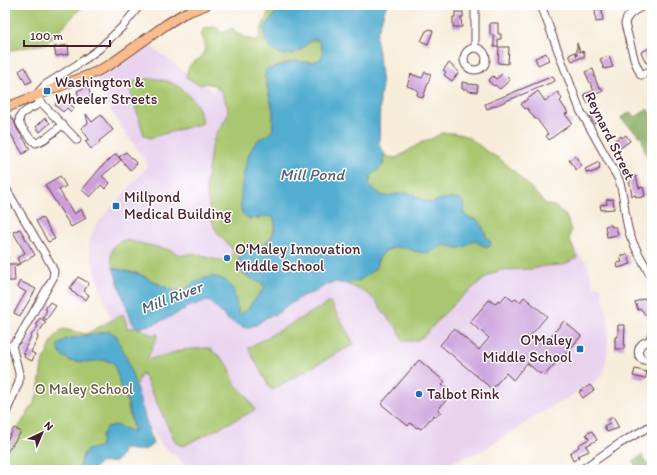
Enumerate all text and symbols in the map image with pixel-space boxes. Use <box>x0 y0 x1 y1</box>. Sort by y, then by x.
scale bar <box>24 22 110 48</box>
text: 100 m <box>30 29 63 43</box>
place label: Washington & Wheeler Streets <box>55 73 158 108</box>
marker: Washington & Wheeler Streets <box>42 86 52 96</box>
street label: Reynard Street <box>581 89 639 183</box>
water label: Mill Pond <box>280 165 345 184</box>
place label: Millpond Medical Building <box>124 188 232 223</box>
marker: Millpond Medical Building <box>111 201 121 211</box>
place label: O'Maley Innovation Middle School <box>235 240 361 275</box>
marker: O'Maley Innovation Middle School <box>222 253 232 263</box>
water label: Mill River <box>138 276 206 318</box>
place label: O'Maley Middle School <box>483 331 573 366</box>
marker: O'Maley Middle School <box>575 344 585 354</box>
park label: O Maley School <box>35 380 134 398</box>
place label: Talbot Rink <box>427 385 500 403</box>
marker: Talbot Rink <box>414 389 424 399</box>
north arrow <box>22 413 62 453</box>
text: N <box>41 419 56 433</box>

